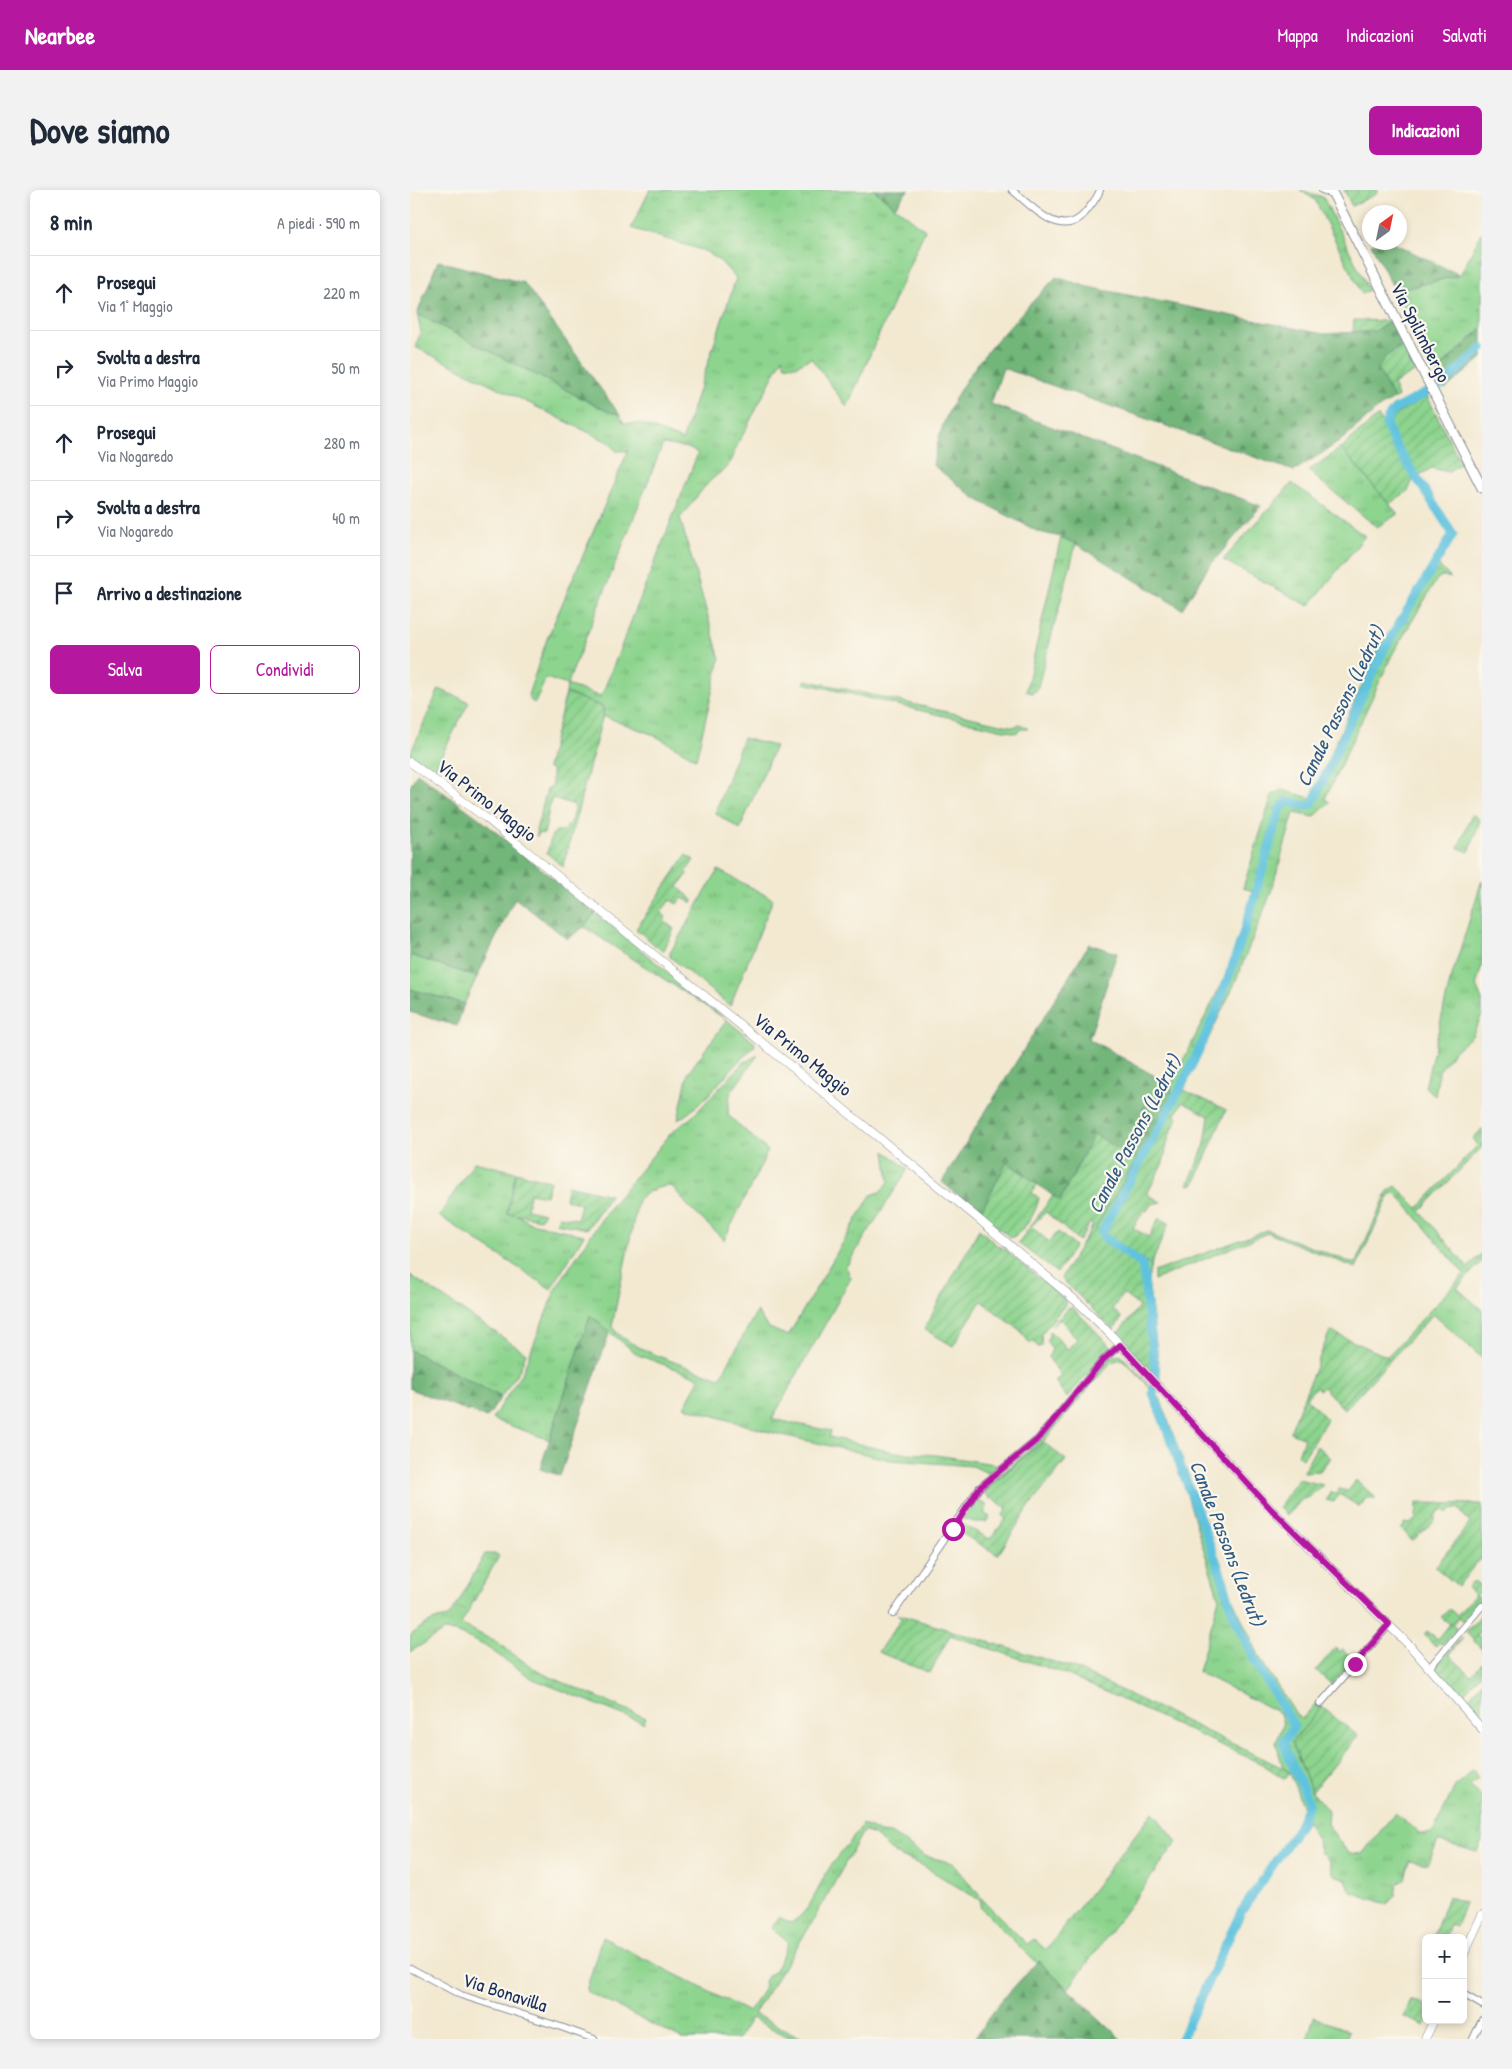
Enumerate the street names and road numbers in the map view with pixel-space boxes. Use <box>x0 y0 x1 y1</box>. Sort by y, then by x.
street label: Via Spilimbergo <box>1385 278 1457 387</box>
street label: Via Primo Maggio <box>432 753 543 847</box>
street label: Via Primo Maggio <box>748 1006 858 1102</box>
street label: Via Bonavilla <box>459 1966 551 2018</box>

